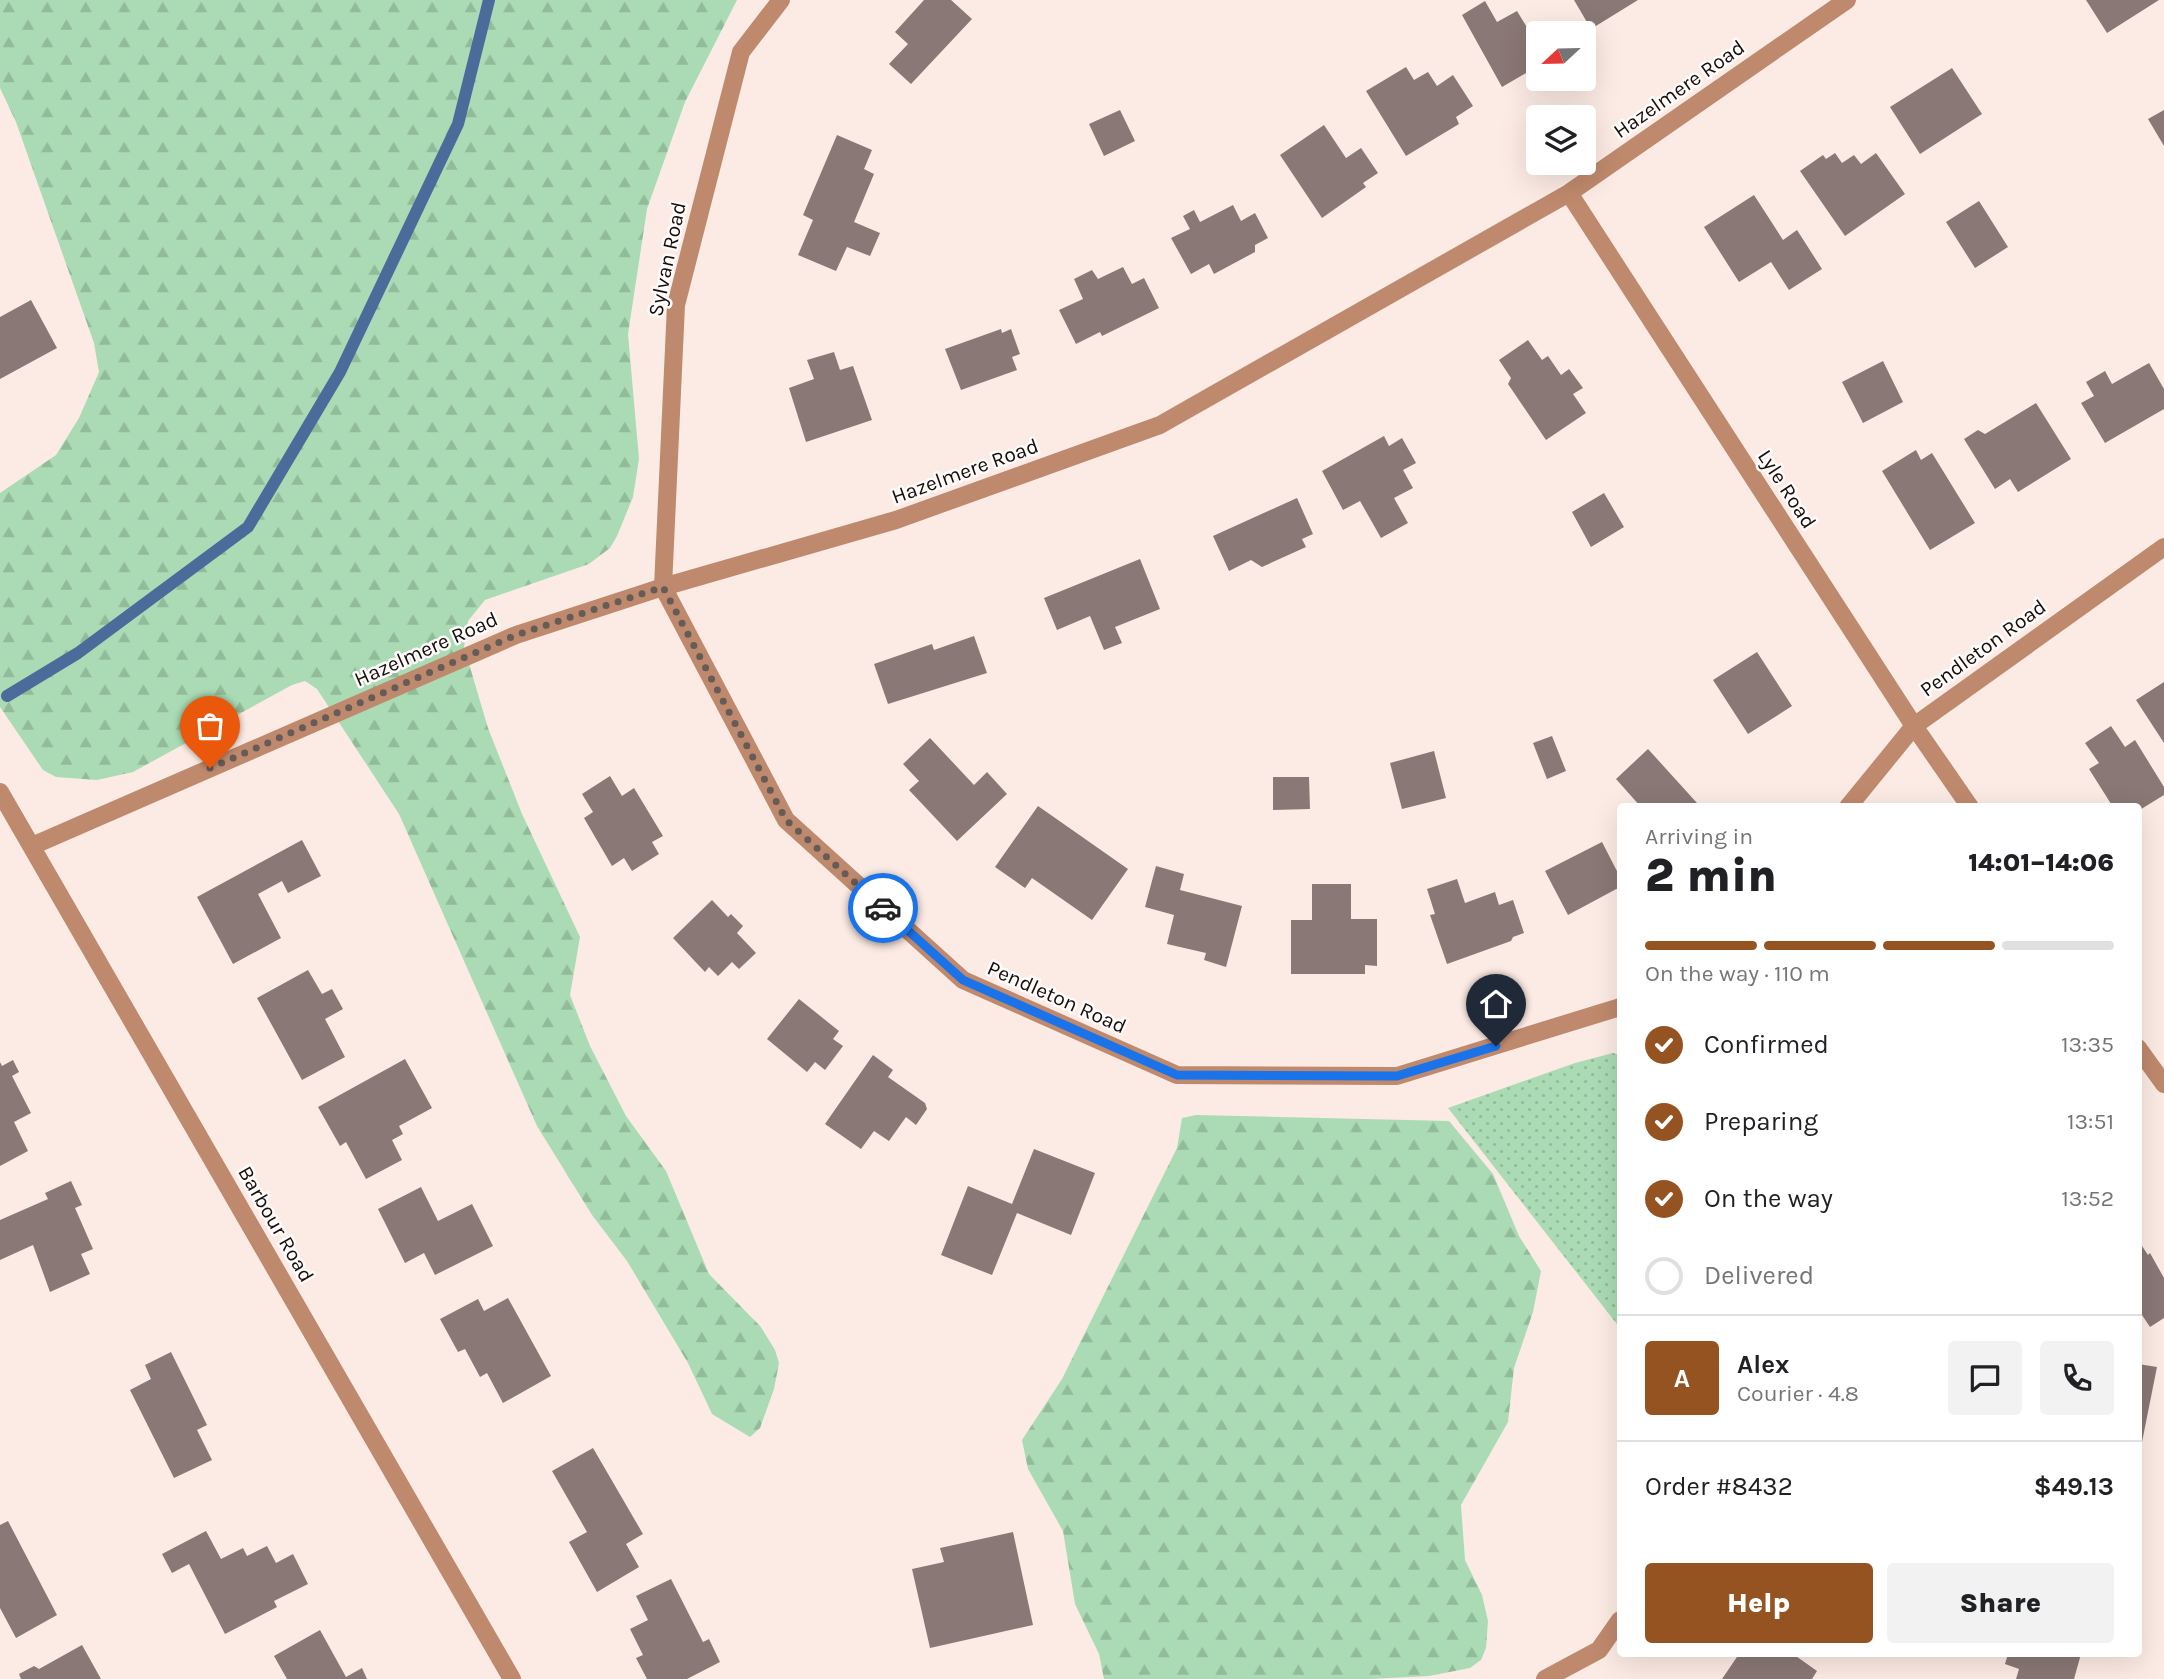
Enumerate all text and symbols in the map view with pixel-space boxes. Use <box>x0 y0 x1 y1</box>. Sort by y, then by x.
north arrow <box>1526 21 1596 91</box>
map controls <box>1526 21 1596 175</box>
street label: Hazelmere Road <box>1609 35 1749 143</box>
button: layers <box>1526 105 1596 175</box>
street label: Sylvan Road <box>643 200 691 318</box>
street label: Hazelmere Road <box>888 433 1042 509</box>
street label: Lyle Road <box>1753 445 1821 533</box>
street label: Pendleton Road <box>1915 594 2051 702</box>
street label: Hazelmere Road <box>351 607 501 691</box>
pin <box>180 696 240 768</box>
icon: bag <box>191 707 229 745</box>
text: Arriving in <box>1645 823 1753 850</box>
text: 14:01–14:06 <box>1968 847 2114 878</box>
text: 2 min <box>1645 849 1777 903</box>
courier <box>848 873 918 943</box>
icon: car <box>864 889 902 927</box>
street label: Pendleton Road <box>984 956 1130 1038</box>
text: On the way · 110 m <box>1645 960 1830 987</box>
pin <box>1466 974 1526 1046</box>
icon: home <box>1477 985 1515 1023</box>
icon: check <box>1645 1026 1683 1064</box>
text: Confirmed <box>1704 1029 1829 1060</box>
text: 13:35 <box>2061 1031 2114 1058</box>
icon: check <box>1645 1103 1683 1141</box>
text: Preparing <box>1704 1106 1818 1137</box>
text: 13:51 <box>2067 1108 2114 1135</box>
street label: Barbour Road <box>233 1162 319 1286</box>
icon: check <box>1645 1180 1683 1218</box>
text: On the way <box>1704 1183 1833 1214</box>
text: 13:52 <box>2061 1185 2114 1212</box>
text: Delivered <box>1704 1260 1814 1291</box>
button: chat <box>1948 1341 2022 1415</box>
button: phone <box>2040 1341 2114 1415</box>
text: Alex <box>1737 1349 1789 1380</box>
text: A <box>1674 1363 1690 1394</box>
text: Courier · 4.8 <box>1737 1380 1859 1407</box>
text: Order #8432 <box>1645 1471 1793 1502</box>
text: $49.13 <box>2034 1471 2114 1502</box>
button: Help <box>1645 1563 1873 1643</box>
button: Share <box>1887 1563 2114 1643</box>

